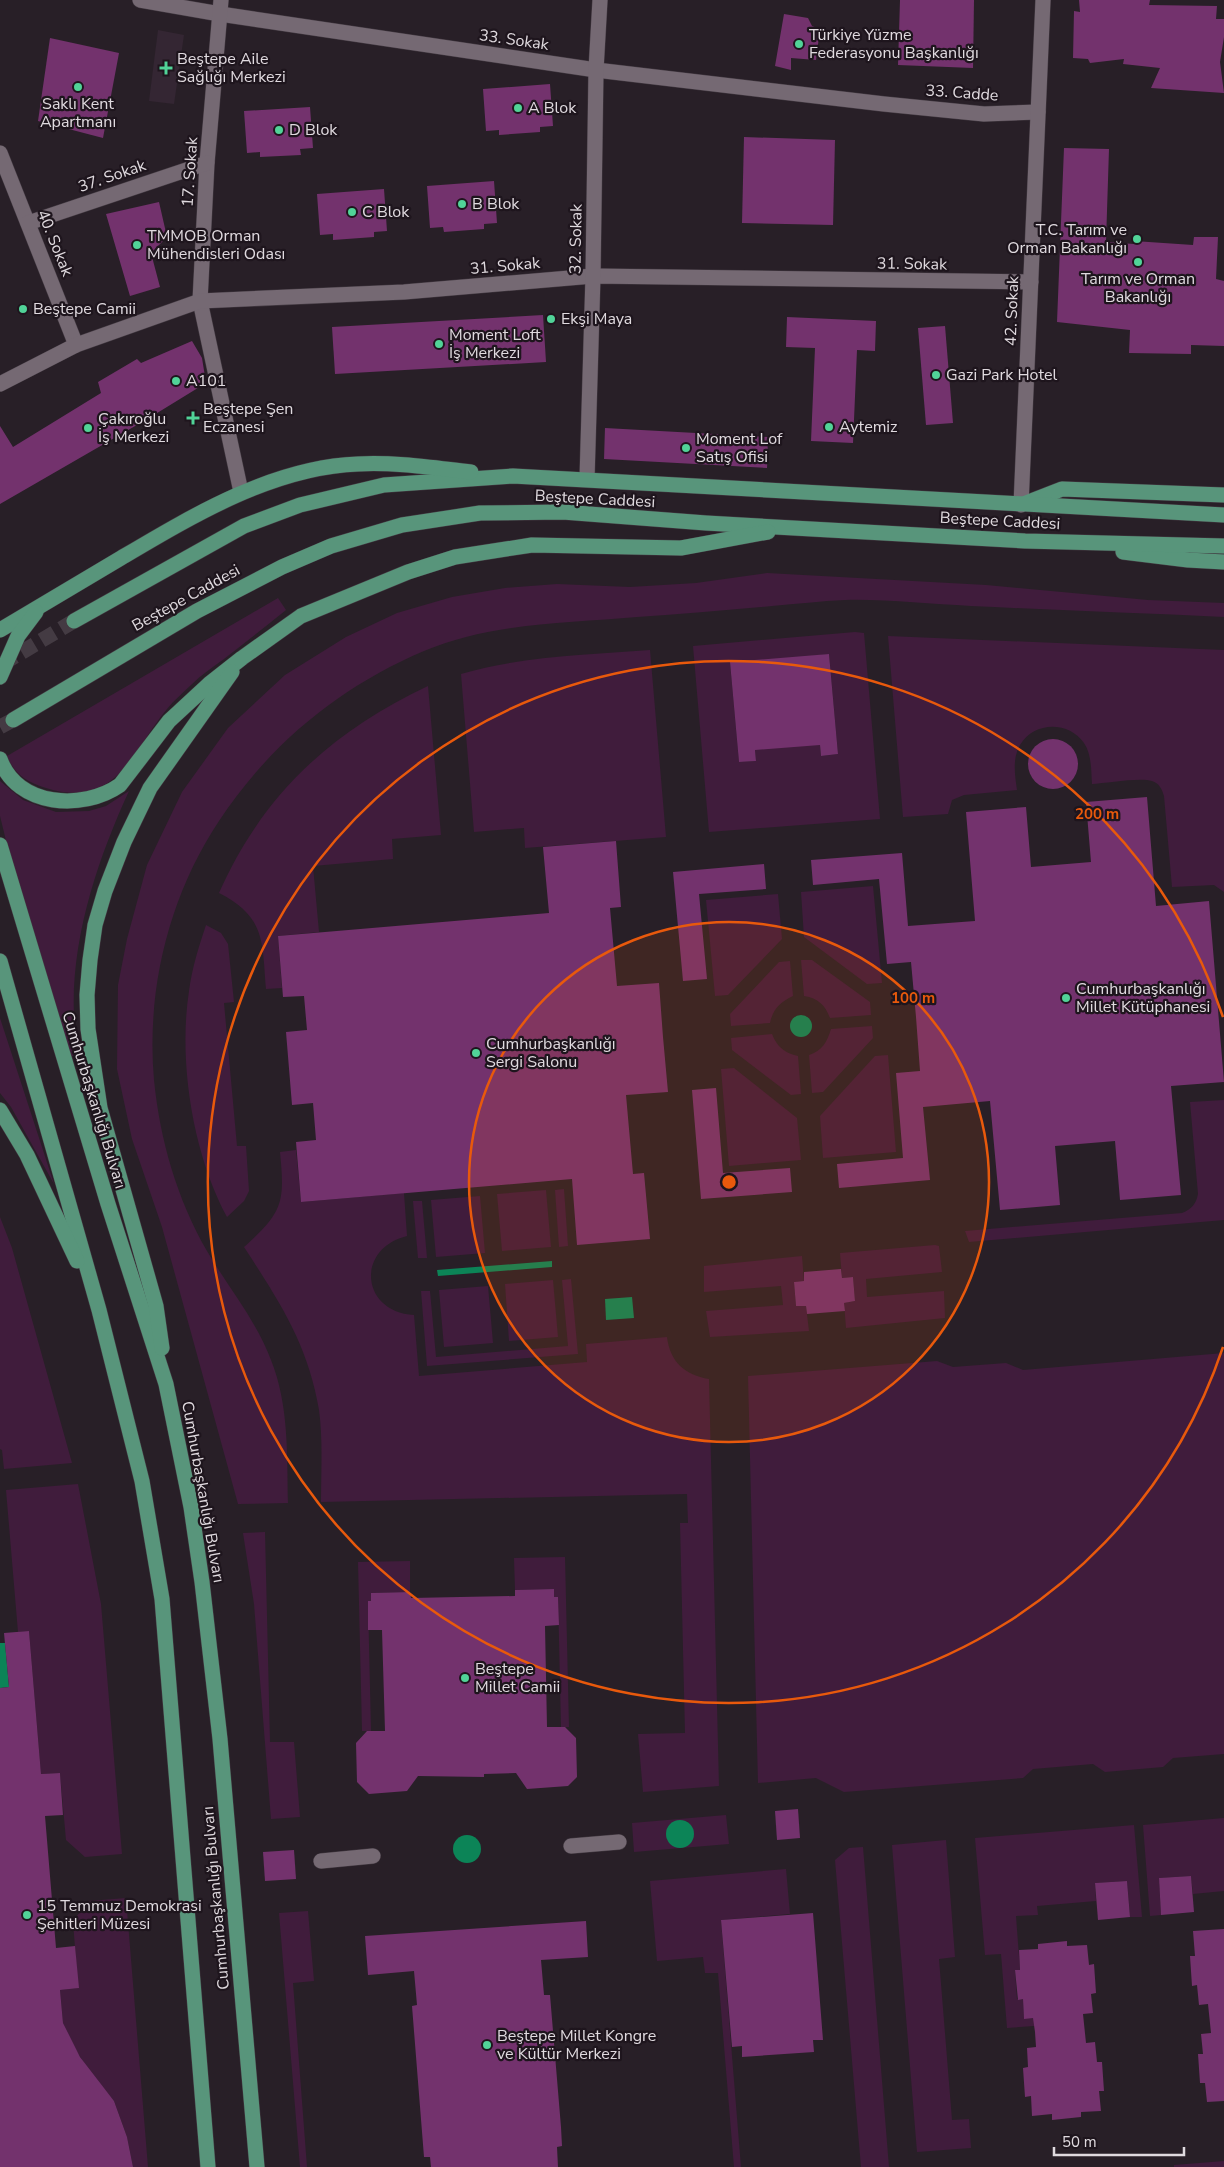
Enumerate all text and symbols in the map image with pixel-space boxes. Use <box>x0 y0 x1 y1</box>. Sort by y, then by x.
street label: 33. Sokak <box>478 24 551 56</box>
place label: Türkiye Yüzme Federasyonu Başkanlığı <box>809 24 979 64</box>
marker: Türkiye Yüzme Federasyonu Başkanlığı <box>793 38 805 50</box>
place label: Beştepe Aile Sağlığı Merkezi <box>177 48 286 88</box>
marker: Beştepe Aile Sağlığı Merkezi <box>159 61 173 75</box>
street label: 33. Cadde <box>925 79 999 107</box>
marker: Saklı Kent Apartmanı <box>72 81 84 93</box>
place label: Saklı Kent Apartmanı <box>40 93 116 133</box>
place label: A Blok <box>528 97 577 119</box>
marker: A Blok <box>512 102 524 114</box>
place label: D Blok <box>289 119 338 141</box>
marker: D Blok <box>273 124 285 136</box>
street label: 17. Sokak <box>177 135 203 208</box>
street label: 37. Sokak <box>75 154 150 198</box>
place label: B Blok <box>472 193 520 215</box>
marker: B Blok <box>456 198 468 210</box>
place label: C Blok <box>362 201 410 223</box>
street label: 32. Sokak <box>564 203 588 274</box>
street label: 40. Sokak <box>32 206 79 281</box>
marker: C Blok <box>346 206 358 218</box>
place label: T.C. Tarım ve Orman Bakanlığı <box>1007 219 1127 259</box>
place label: TMMOB Orman Mühendisleri Odası <box>147 225 285 265</box>
marker: T.C. Tarım ve Orman Bakanlığı <box>1131 233 1143 245</box>
marker: TMMOB Orman Mühendisleri Odası <box>131 239 143 251</box>
street label: 31. Sokak <box>469 252 542 280</box>
street label: 31. Sokak <box>877 252 948 276</box>
marker: Tarım ve Orman Bakanlığı <box>1132 256 1144 268</box>
place label: Tarım ve Orman Bakanlığı <box>1081 268 1195 308</box>
street label: 42. Sokak <box>1000 275 1024 346</box>
place label: Beştepe Camii <box>33 298 136 320</box>
marker: Beştepe Camii <box>17 303 29 315</box>
place label: Ekşi Maya <box>561 308 632 330</box>
marker: Ekşi Maya <box>545 313 557 325</box>
place label: Moment Loft İş Merkezi <box>449 324 541 364</box>
marker: Moment Loft İş Merkezi <box>433 338 445 350</box>
place label: Gazi Park Hotel <box>946 364 1057 386</box>
marker: Gazi Park Hotel <box>930 369 942 381</box>
place label: A101 <box>186 370 226 392</box>
marker: A101 <box>170 375 182 387</box>
place label: Beştepe Şen Eczanesi <box>203 398 293 438</box>
place label: Çakıroğlu İş Merkezi <box>98 408 169 448</box>
marker: Beştepe Şen Eczanesi <box>187 412 199 424</box>
place label: Aytemiz <box>839 416 897 438</box>
marker: Aytemiz <box>823 421 835 433</box>
marker: Çakıroğlu İş Merkezi <box>82 422 94 434</box>
place label: Moment Lof Satış Ofisi <box>696 428 783 468</box>
marker: Moment Lof Satış Ofisi <box>680 442 692 454</box>
street label: Beştepe Caddesi <box>534 485 656 513</box>
street label: Beştepe Caddesi <box>939 507 1061 535</box>
street label: Beştepe Caddesi <box>128 559 244 637</box>
text: 200 m <box>1075 804 1119 824</box>
place label: Cumhurbaşkanlığı Millet Kütüphanesi <box>1076 978 1210 1018</box>
text: 100 m <box>891 988 935 1008</box>
marker: Cumhurbaşkanlığı Millet Kütüphanesi <box>1060 992 1072 1004</box>
street label: Cumhurbaşkanlığı Bulvarı <box>57 1009 131 1191</box>
place label: Cumhurbaşkanlığı Sergi Salonu <box>486 1033 616 1073</box>
marker: Cumhurbaşkanlığı Sergi Salonu <box>470 1047 482 1059</box>
centre of rings <box>720 1173 738 1191</box>
street label: Cumhurbaşkanlığı Bulvarı <box>176 1399 230 1585</box>
place label: Beştepe Millet Camii <box>475 1658 560 1698</box>
marker: Beştepe Millet Camii <box>459 1672 471 1684</box>
street label: Cumhurbaşkanlığı Bulvarı <box>197 1805 235 1991</box>
place label: 15 Temmuz Demokrasi Şehitleri Müzesi <box>37 1895 202 1935</box>
marker: 15 Temmuz Demokrasi Şehitleri Müzesi <box>21 1909 33 1921</box>
place label: Beştepe Millet Kongre ve Kültür Merkezi <box>497 2025 656 2065</box>
marker: Beştepe Millet Kongre ve Kültür Merkezi <box>481 2039 493 2051</box>
scale bar <box>1054 2124 1184 2156</box>
text: 50 m <box>1062 2132 1097 2152</box>

